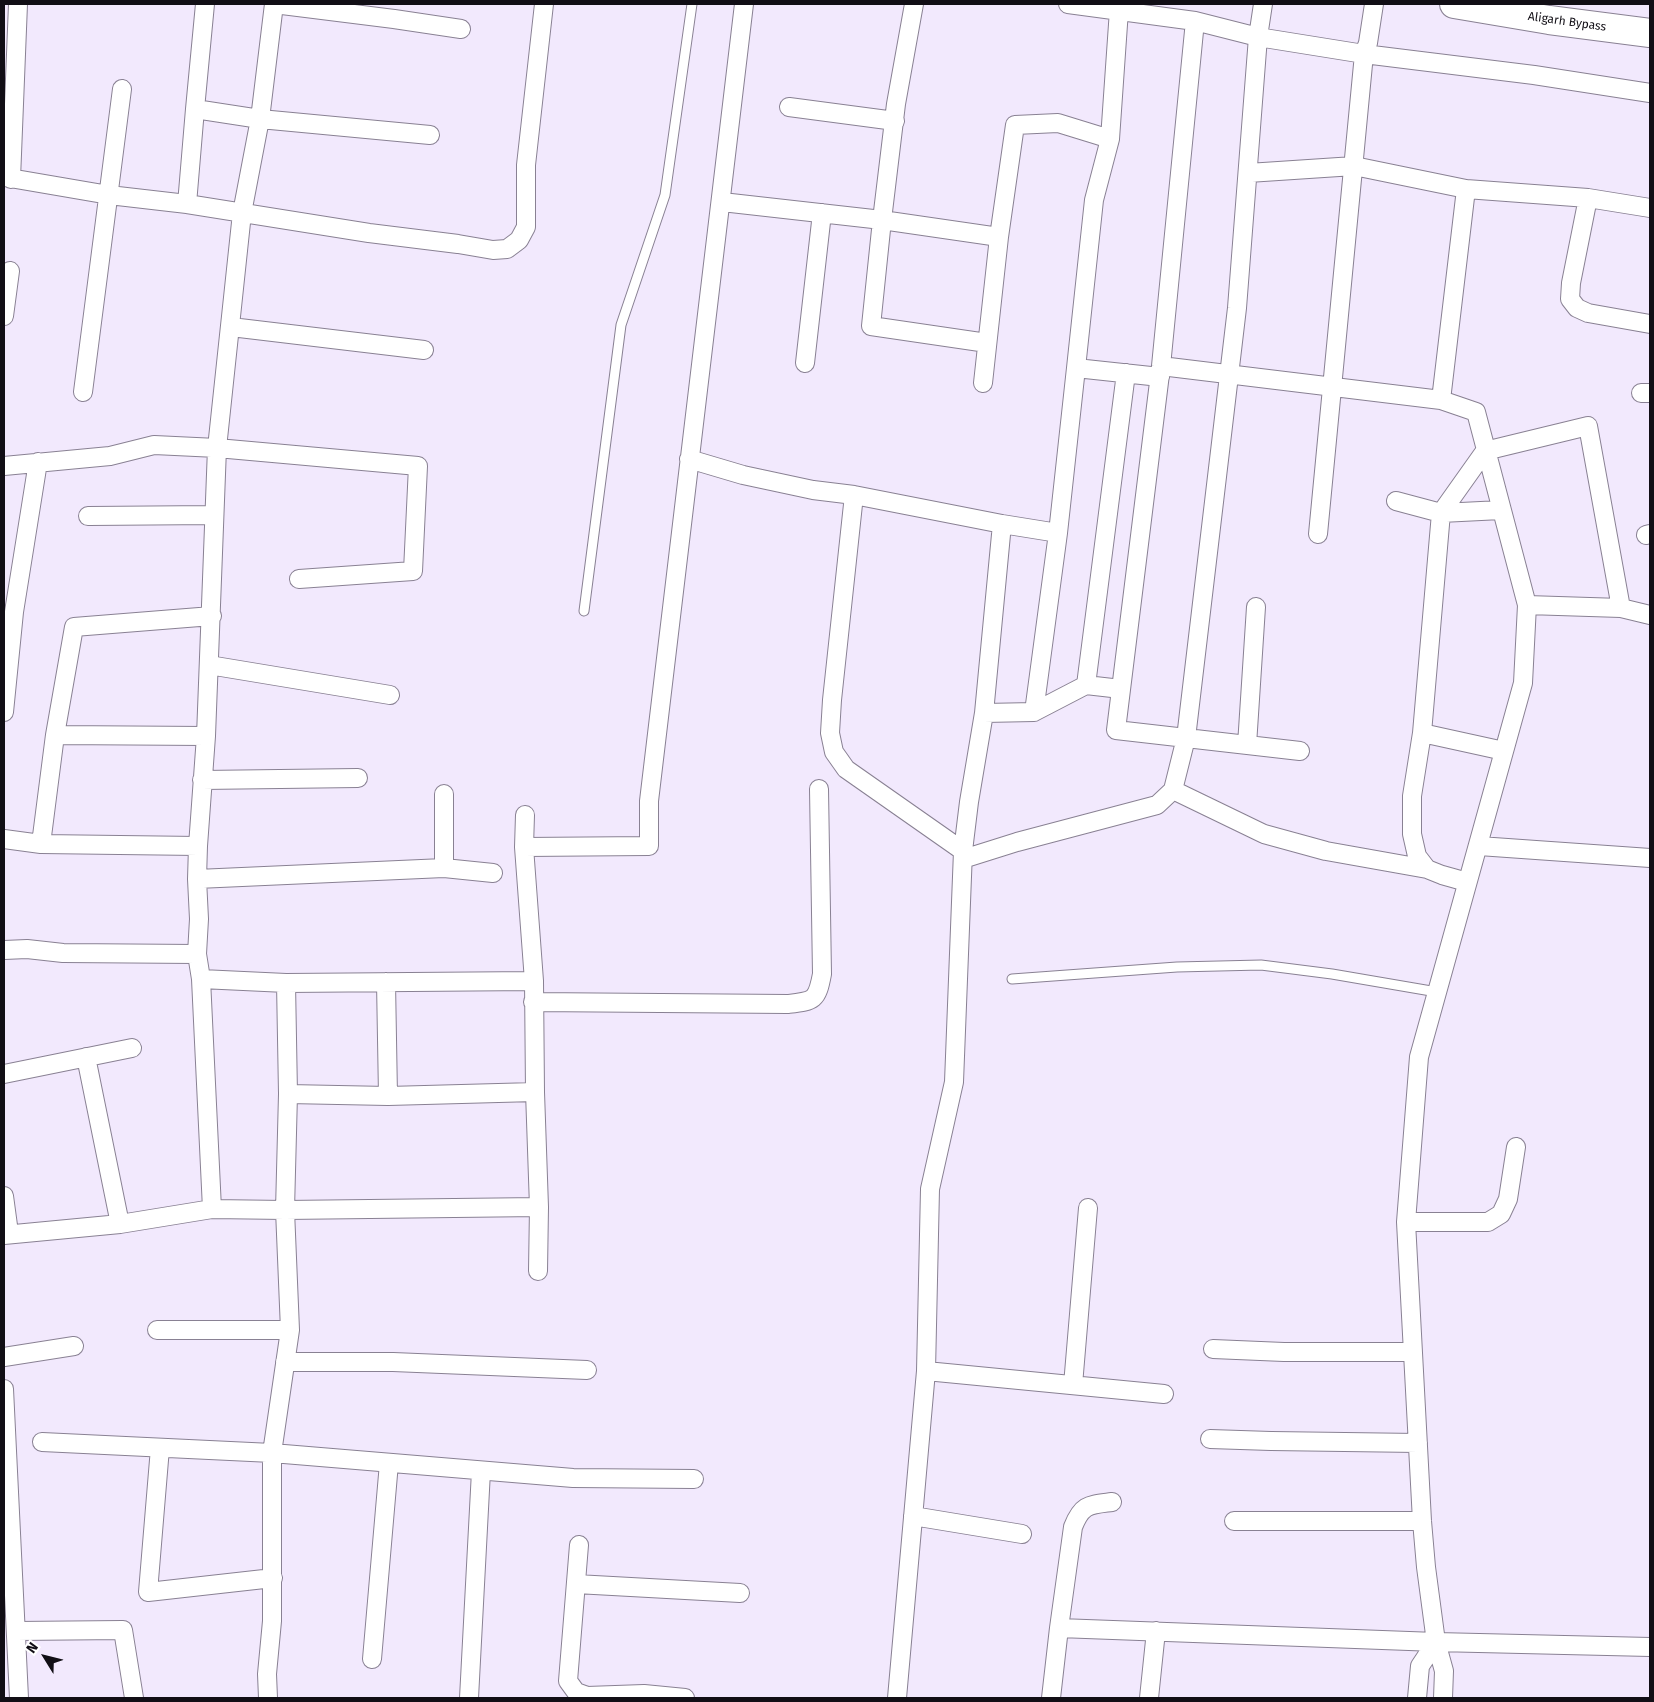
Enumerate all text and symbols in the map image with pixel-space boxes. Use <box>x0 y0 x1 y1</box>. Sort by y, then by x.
street label: Aligarh Bypass <box>1527 9 1607 35</box>
north arrow <box>20 1632 70 1682</box>
text: N <box>23 1639 42 1657</box>

